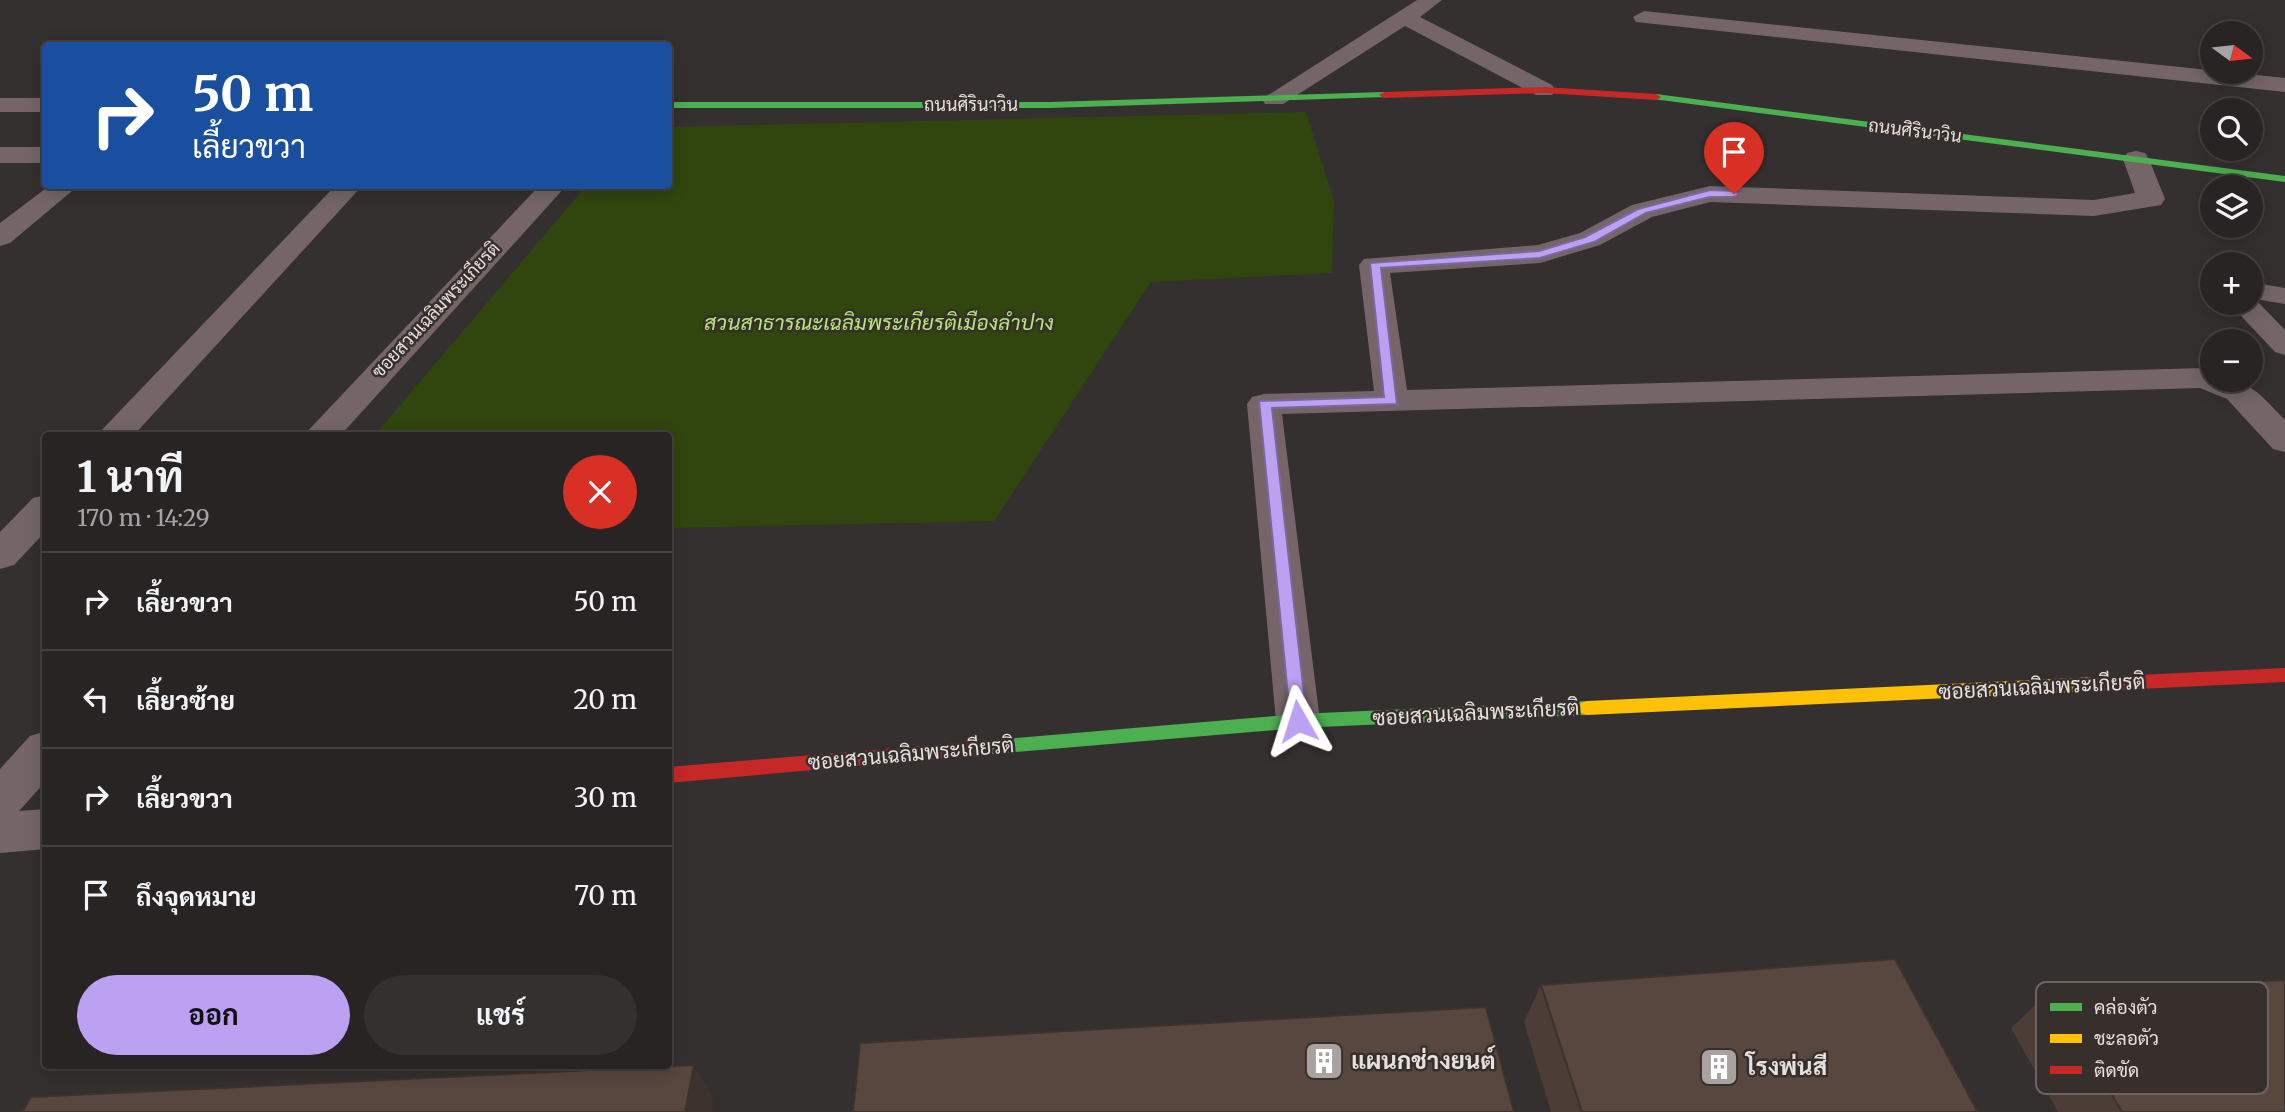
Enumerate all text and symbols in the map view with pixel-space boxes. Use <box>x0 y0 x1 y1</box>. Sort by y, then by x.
north arrow <box>2200 21 2263 84</box>
map controls <box>2200 21 2263 392</box>
text: 50 m <box>192 63 313 124</box>
icon: right <box>77 70 168 161</box>
street label: ถนนศิรินาวิน <box>924 93 1018 116</box>
button: search <box>2200 98 2263 161</box>
street label: ถนนศิรินาวิน <box>1867 113 1963 148</box>
pin <box>1704 122 1764 194</box>
text: เลี้ยวขวา <box>192 127 306 167</box>
icon: arrive <box>1715 133 1753 171</box>
button: layers <box>2200 175 2263 238</box>
street label: ซอยสวนเฉลิมพระเกียรติ <box>366 236 505 382</box>
button: + <box>2200 252 2263 315</box>
park label: สวนสาธารณะเฉลิมพระเกียรติเมืองลำปาง <box>704 309 1054 336</box>
button: − <box>2200 329 2263 392</box>
text: 1 นาที <box>77 451 184 503</box>
button: close <box>563 455 637 529</box>
text: 170 m · 14:29 <box>77 503 210 532</box>
icon: right <box>77 582 115 620</box>
text: 50 m <box>573 585 637 618</box>
text: เลี้ยวขวา <box>136 586 233 619</box>
street label: ซอยสวนเฉลิมพระเกียรติ <box>1938 668 2146 705</box>
icon: left <box>77 680 115 718</box>
text: 20 m <box>573 683 637 716</box>
text: เลี้ยวซ้าย <box>136 684 235 717</box>
position arrow <box>1261 684 1335 758</box>
street label: ซอยสวนเฉลิมพระเกียรติ <box>1372 694 1580 731</box>
street label: ซอยสวนเฉลิมพระเกียรติ <box>807 731 1015 776</box>
icon: right <box>77 778 115 816</box>
text: 30 m <box>574 781 637 814</box>
text: เลี้ยวขวา <box>136 782 233 815</box>
icon: arrive <box>77 876 115 914</box>
text: 70 m <box>574 879 637 912</box>
text: ถึงจุดหมาย <box>136 880 257 913</box>
button: ออก <box>77 975 350 1055</box>
button: แชร์ <box>364 975 637 1055</box>
legend <box>2036 982 2268 1094</box>
text: คล่องตัว <box>2094 995 2158 1019</box>
text: ชะลอตัว <box>2094 1026 2159 1050</box>
building icon: แผนกช่างยนต์ <box>1303 1040 1345 1082</box>
place label: แผนกช่างยนต์ <box>1351 1045 1496 1076</box>
building icon: โรงพ่นสี <box>1698 1046 1740 1088</box>
place label: โรงพ่นสี <box>1744 1051 1827 1082</box>
text: ติดขัด <box>2094 1058 2139 1082</box>

